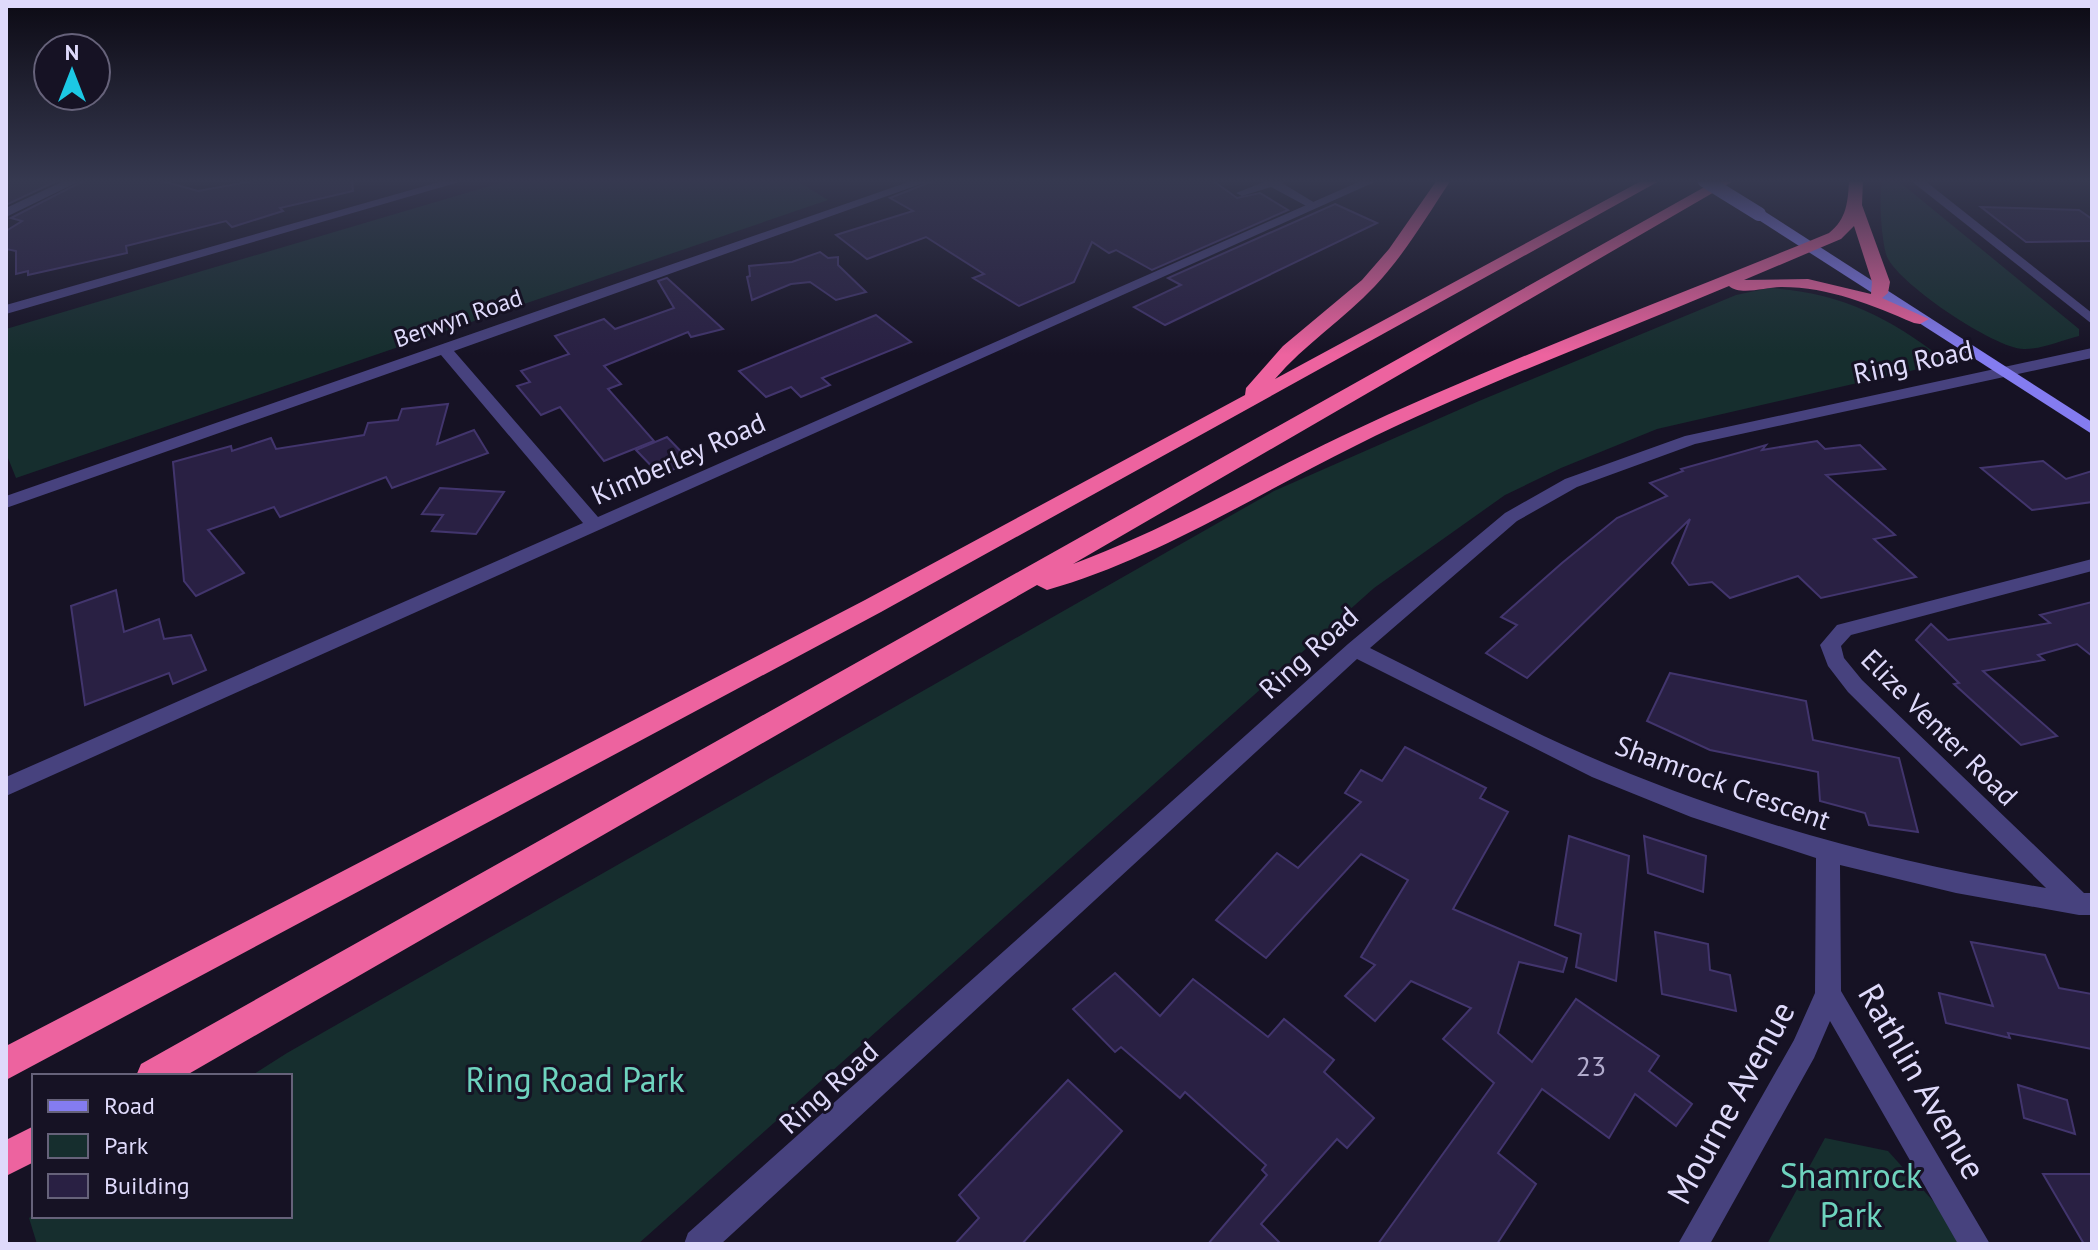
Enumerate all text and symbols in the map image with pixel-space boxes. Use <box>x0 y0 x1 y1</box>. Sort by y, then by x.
north arrow <box>32 32 112 112</box>
text: N <box>65 38 79 66</box>
street label: Berwyn Road <box>390 282 526 354</box>
street label: Ring Road <box>1850 330 1976 392</box>
street label: Kimberley Road <box>585 403 771 513</box>
street label: Ring Road <box>1251 598 1365 706</box>
street label: Elize Venter Road <box>1854 641 2026 813</box>
street label: Shamrock Crescent <box>1610 726 1836 838</box>
street label: Rathlin Avenue <box>1849 975 1997 1187</box>
street label: Mourne Avenue <box>1656 993 1804 1211</box>
street label: Ring Road <box>771 1033 885 1141</box>
house number: 23 <box>1576 1047 1606 1084</box>
park label: Ring Road Park <box>466 1057 684 1101</box>
legend <box>32 1074 292 1218</box>
text: Road <box>104 1090 155 1121</box>
text: Park <box>104 1130 149 1161</box>
park label: Shamrock Park <box>1780 1153 1922 1236</box>
text: Building <box>104 1170 190 1201</box>

